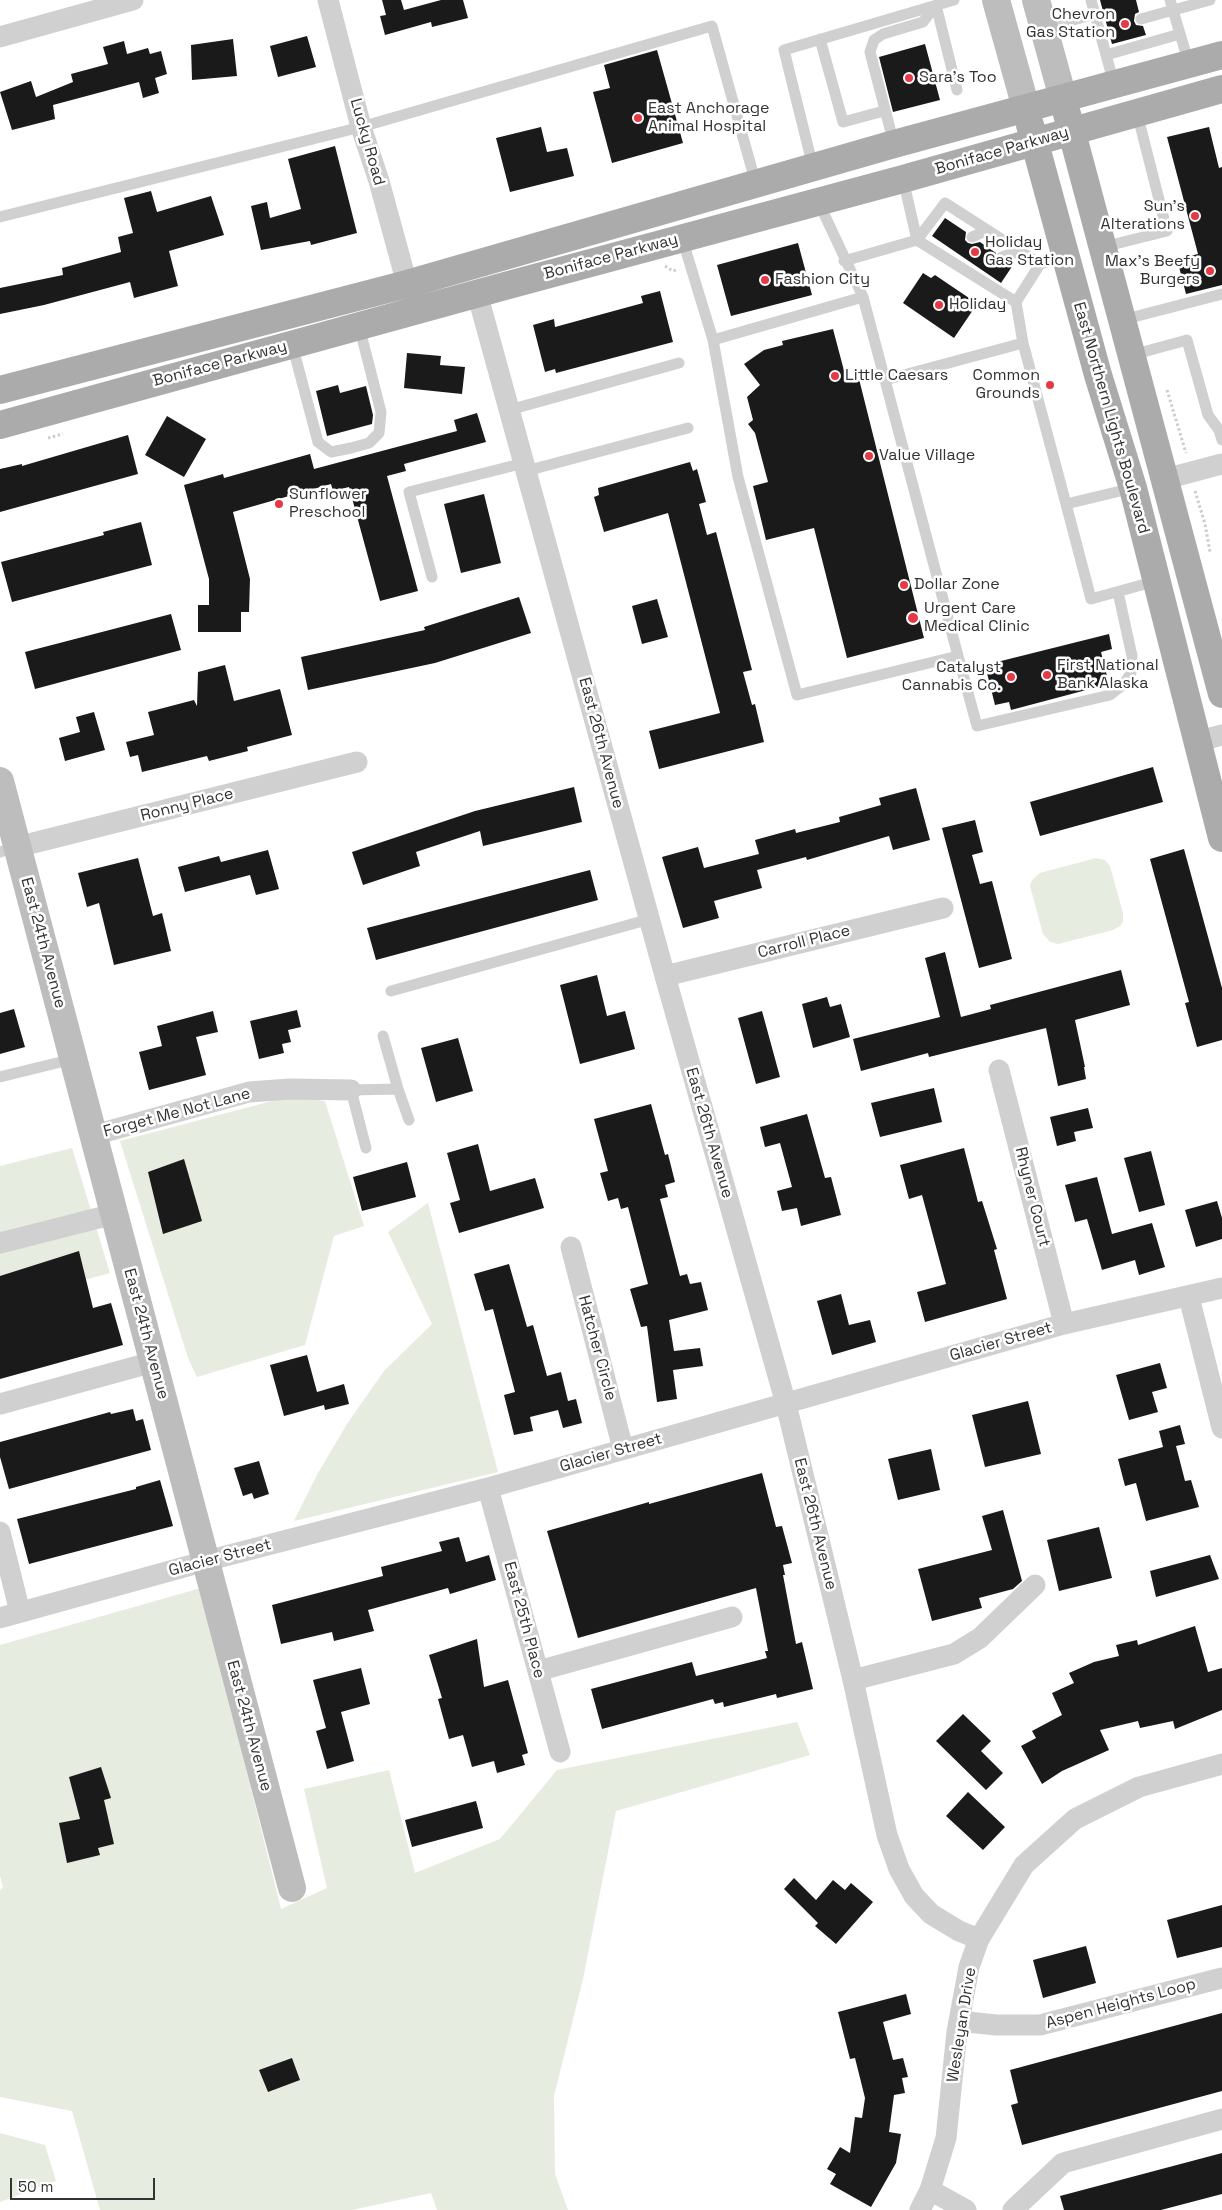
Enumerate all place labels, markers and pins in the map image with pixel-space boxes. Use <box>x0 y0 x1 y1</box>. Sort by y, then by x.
place label: Chevron Gas Station <box>1026 5 1115 43</box>
marker: Chevron Gas Station <box>1119 18 1131 30</box>
place label: Sara's Too <box>919 68 997 88</box>
marker: Sara's Too <box>903 72 915 84</box>
place label: East Anchorage Animal Hospital <box>648 99 770 137</box>
marker: East Anchorage Animal Hospital <box>632 112 644 124</box>
place label: Sun's Alterations <box>1101 197 1185 235</box>
marker: Sun's Alterations <box>1189 210 1201 222</box>
place label: Holiday Gas Station <box>985 233 1074 271</box>
marker: Holiday Gas Station <box>969 246 981 258</box>
place label: Max's Beefy Burgers <box>1105 252 1200 290</box>
marker: Max's Beefy Burgers <box>1204 265 1216 277</box>
place label: Fashion City <box>775 270 870 290</box>
marker: Fashion City <box>759 274 771 286</box>
place label: Holiday <box>949 295 1006 315</box>
marker: Holiday <box>933 299 945 311</box>
place label: Little Caesars <box>845 366 948 386</box>
place label: Common Grounds <box>973 366 1040 404</box>
marker: Little Caesars <box>829 370 841 382</box>
marker: Common Grounds <box>1044 379 1056 391</box>
place label: Value Village <box>879 446 975 466</box>
marker: Value Village <box>863 450 875 462</box>
place label: Sunflower Preschool <box>289 485 367 523</box>
marker: Sunflower Preschool <box>273 498 285 510</box>
place label: Dollar Zone <box>914 575 1000 595</box>
marker: Dollar Zone <box>898 579 910 591</box>
place label: Urgent Care Medical Clinic <box>924 599 1030 637</box>
marker: Urgent Care Medical Clinic <box>906 611 920 625</box>
place label: First National Bank Alaska <box>1057 656 1159 694</box>
place label: Catalyst Cannabis Co. <box>902 658 1001 696</box>
marker: First National Bank Alaska <box>1041 669 1053 681</box>
marker: Catalyst Cannabis Co. <box>1005 671 1017 683</box>

